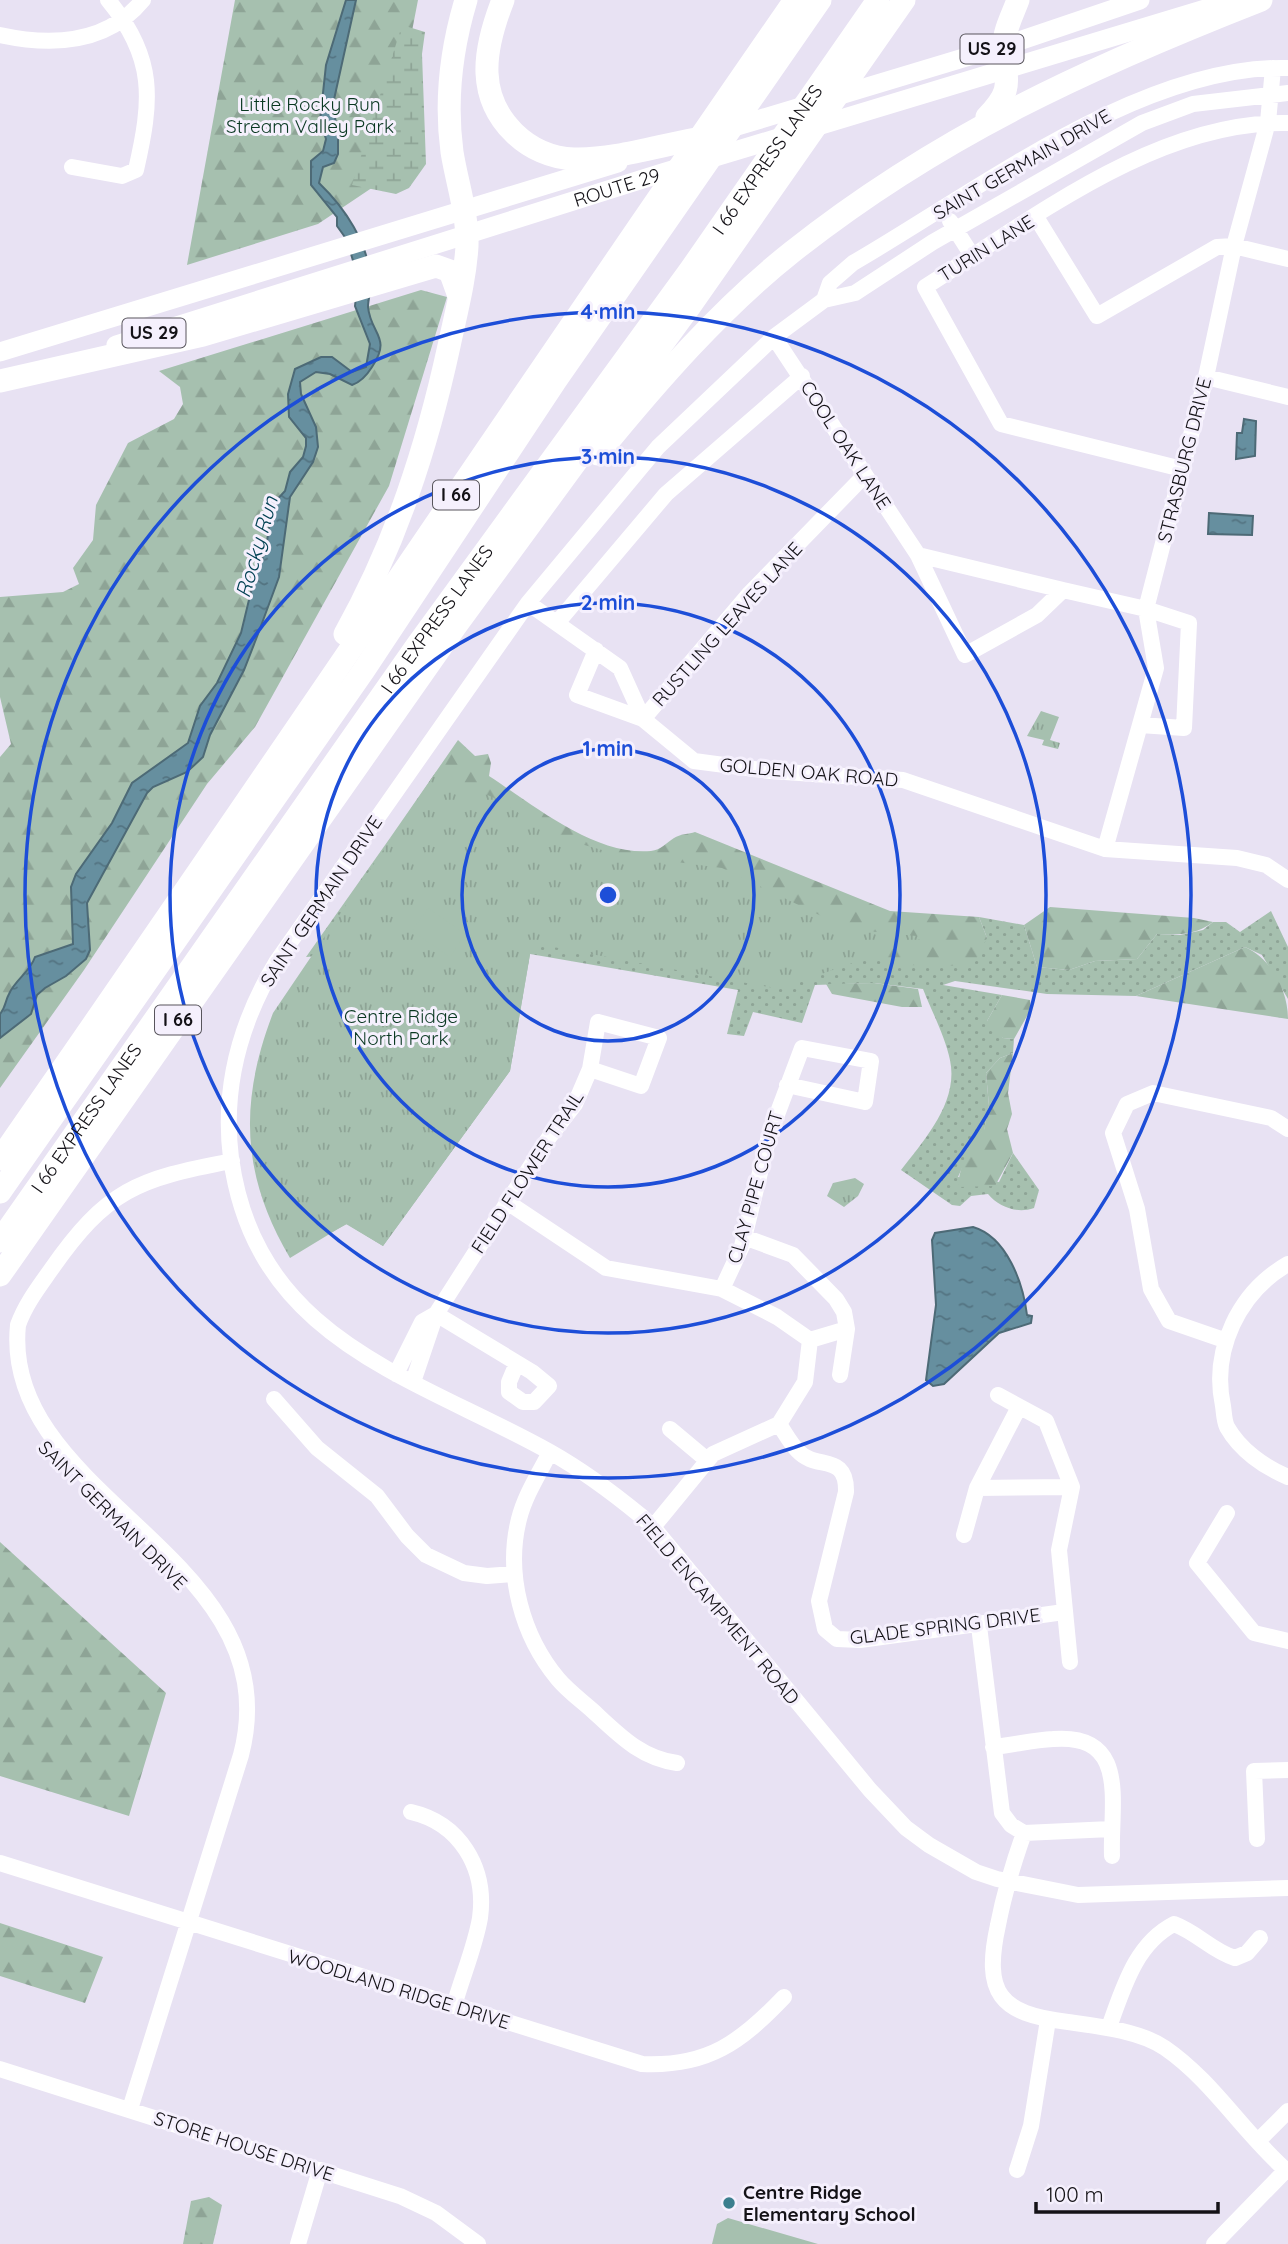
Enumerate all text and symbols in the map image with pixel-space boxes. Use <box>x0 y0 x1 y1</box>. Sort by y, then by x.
road number: US 29 <box>960 34 1024 64</box>
street label: I 66 EXPRESS LANES <box>707 80 828 239</box>
park label: Little Rocky Run Stream Valley Park <box>226 92 394 138</box>
street label: SAINT GERMAIN DRIVE <box>929 103 1115 225</box>
street label: ROUTE 29 <box>571 162 663 212</box>
street label: TURIN LANE <box>934 209 1038 287</box>
text: 4 min <box>580 298 636 324</box>
road number: US 29 <box>122 318 186 348</box>
street label: STRASBURG DRIVE <box>1152 375 1216 545</box>
street label: COOL OAK LANE <box>795 376 897 514</box>
text: 3 min <box>581 443 635 469</box>
road number: I 66 <box>433 480 479 509</box>
water label: Rocky Run <box>229 492 283 600</box>
street label: RUSTLING LEAVES LANE <box>647 537 807 711</box>
street label: I 66 EXPRESS LANES <box>375 540 498 698</box>
text: 2 min <box>581 589 635 615</box>
text: 1 min <box>583 735 633 761</box>
street label: GOLDEN OAK ROAD <box>719 752 899 792</box>
street label: SAINT GERMAIN DRIVE <box>255 811 387 991</box>
centre of rings <box>596 883 620 907</box>
park label: Centre Ridge North Park <box>344 1004 458 1050</box>
road number: I 66 <box>155 1006 201 1035</box>
street label: I 66 EXPRESS LANES <box>25 1039 147 1198</box>
street label: FIELD FLOWER TRAIL <box>466 1086 588 1258</box>
street label: CLAY PIPE COURT <box>722 1108 788 1266</box>
street label: SAINT GERMAIN DRIVE <box>33 1435 193 1595</box>
street label: FIELD ENCAMPMENT ROAD <box>631 1509 805 1709</box>
street label: GLADE SPRING DRIVE <box>848 1602 1042 1650</box>
street label: WOODLAND RIDGE DRIVE <box>285 1944 513 2034</box>
street label: STORE HOUSE DRIVE <box>151 2106 337 2186</box>
scale bar <box>1036 2170 1218 2214</box>
place label: Centre Ridge Elementary School <box>743 2180 916 2226</box>
text: 100 m <box>1046 2181 1104 2207</box>
marker: Centre Ridge Elementary School <box>721 2195 737 2211</box>

